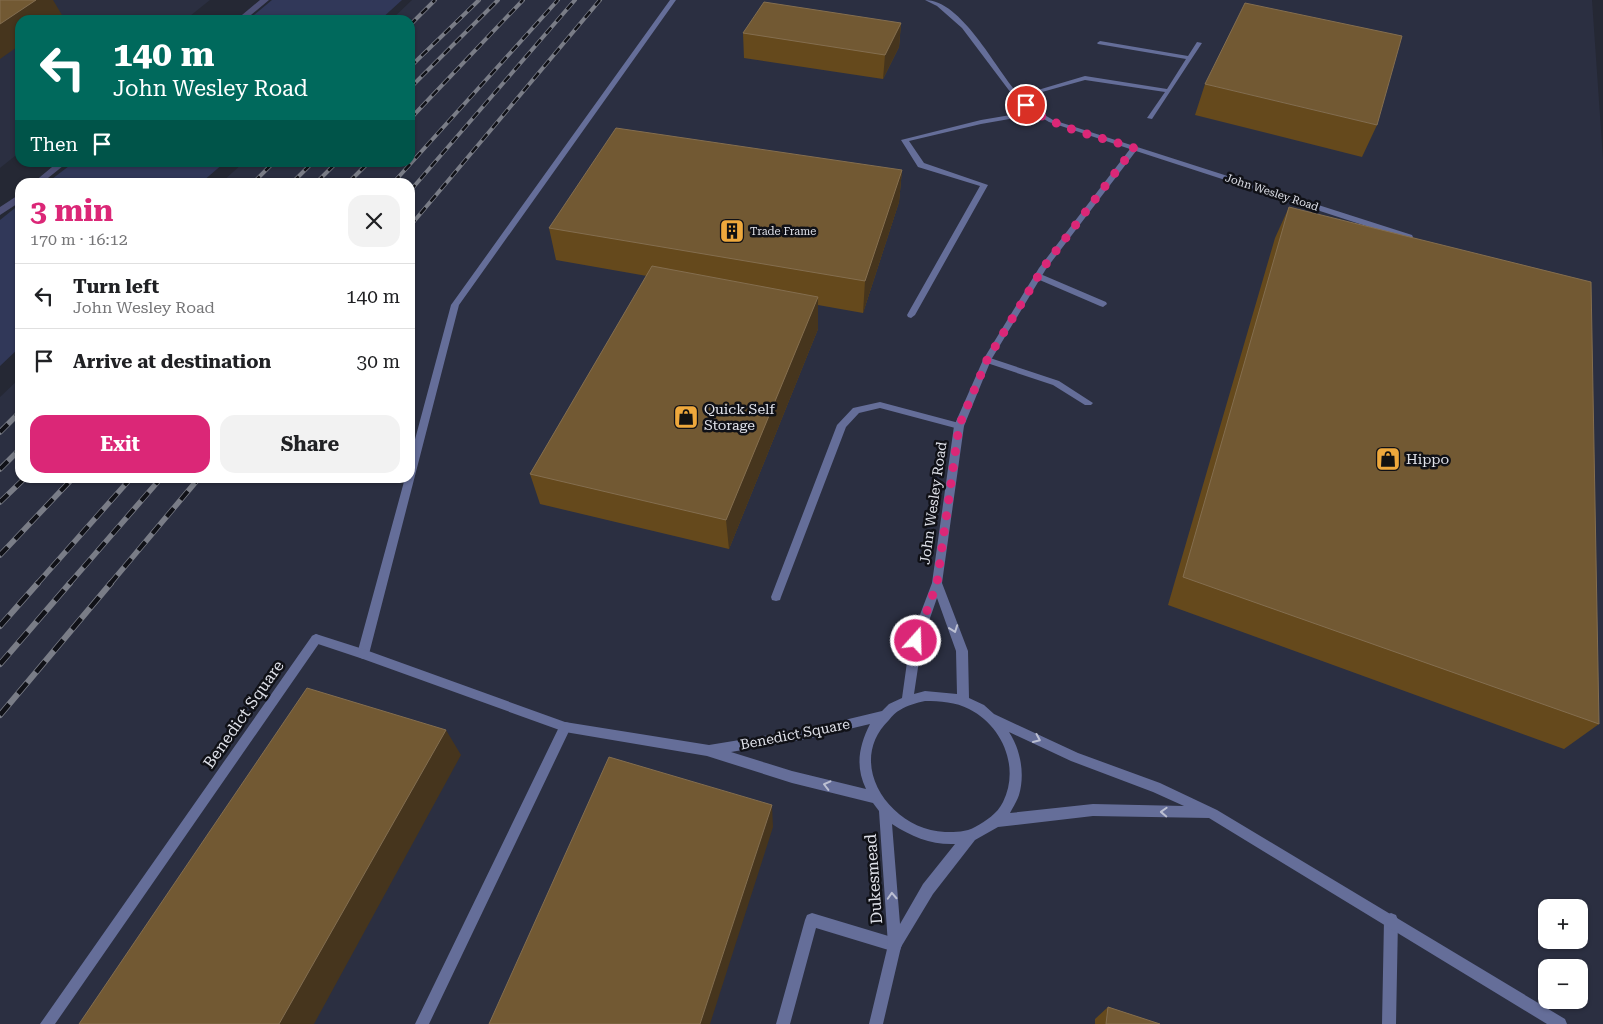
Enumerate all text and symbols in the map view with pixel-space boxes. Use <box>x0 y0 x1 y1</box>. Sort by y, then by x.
text: 140 m <box>113 34 214 75</box>
icon: left <box>30 35 95 100</box>
text: John Wesley Road <box>113 76 308 101</box>
pin <box>1005 84 1047 126</box>
icon: arrive <box>1012 91 1040 119</box>
icon: arrive <box>88 130 116 158</box>
text: Then <box>30 133 78 156</box>
street label: John Wesley Road <box>1224 171 1320 214</box>
text: 3 min <box>30 193 113 228</box>
button: close <box>348 195 400 247</box>
building icon: Trade Frame <box>719 218 745 244</box>
place label: Trade Frame <box>750 225 816 238</box>
text: 170 m · 16:12 <box>30 230 128 249</box>
text: Turn left <box>73 275 159 298</box>
icon: left <box>30 282 58 310</box>
text: 140 m <box>346 285 400 308</box>
text: John Wesley Road <box>73 298 215 317</box>
icon: arrive <box>30 347 58 375</box>
text: Arrive at destination <box>73 350 271 373</box>
text: 30 m <box>357 350 400 373</box>
place label: Quick Self Storage <box>704 401 775 433</box>
shop icon: Quick Self Storage <box>673 404 699 430</box>
button: Exit <box>30 415 210 473</box>
button: Share <box>220 415 400 473</box>
street label: John Wesley Road <box>916 440 950 565</box>
shop icon: Hippo <box>1375 446 1401 472</box>
place label: Hippo <box>1406 451 1449 467</box>
position arrow <box>889 614 941 666</box>
one-way arrow <box>948 624 958 632</box>
street label: Benedict Square <box>199 657 288 772</box>
street label: Benedict Square <box>739 715 852 752</box>
one-way arrow <box>1032 733 1041 744</box>
one-way arrow <box>822 780 831 791</box>
one-way arrow <box>1160 807 1168 817</box>
street label: Dukesmead <box>861 833 886 925</box>
one-way arrow <box>886 892 897 900</box>
map controls <box>1538 899 1588 1009</box>
button: + <box>1538 899 1588 949</box>
button: − <box>1538 959 1588 1009</box>

